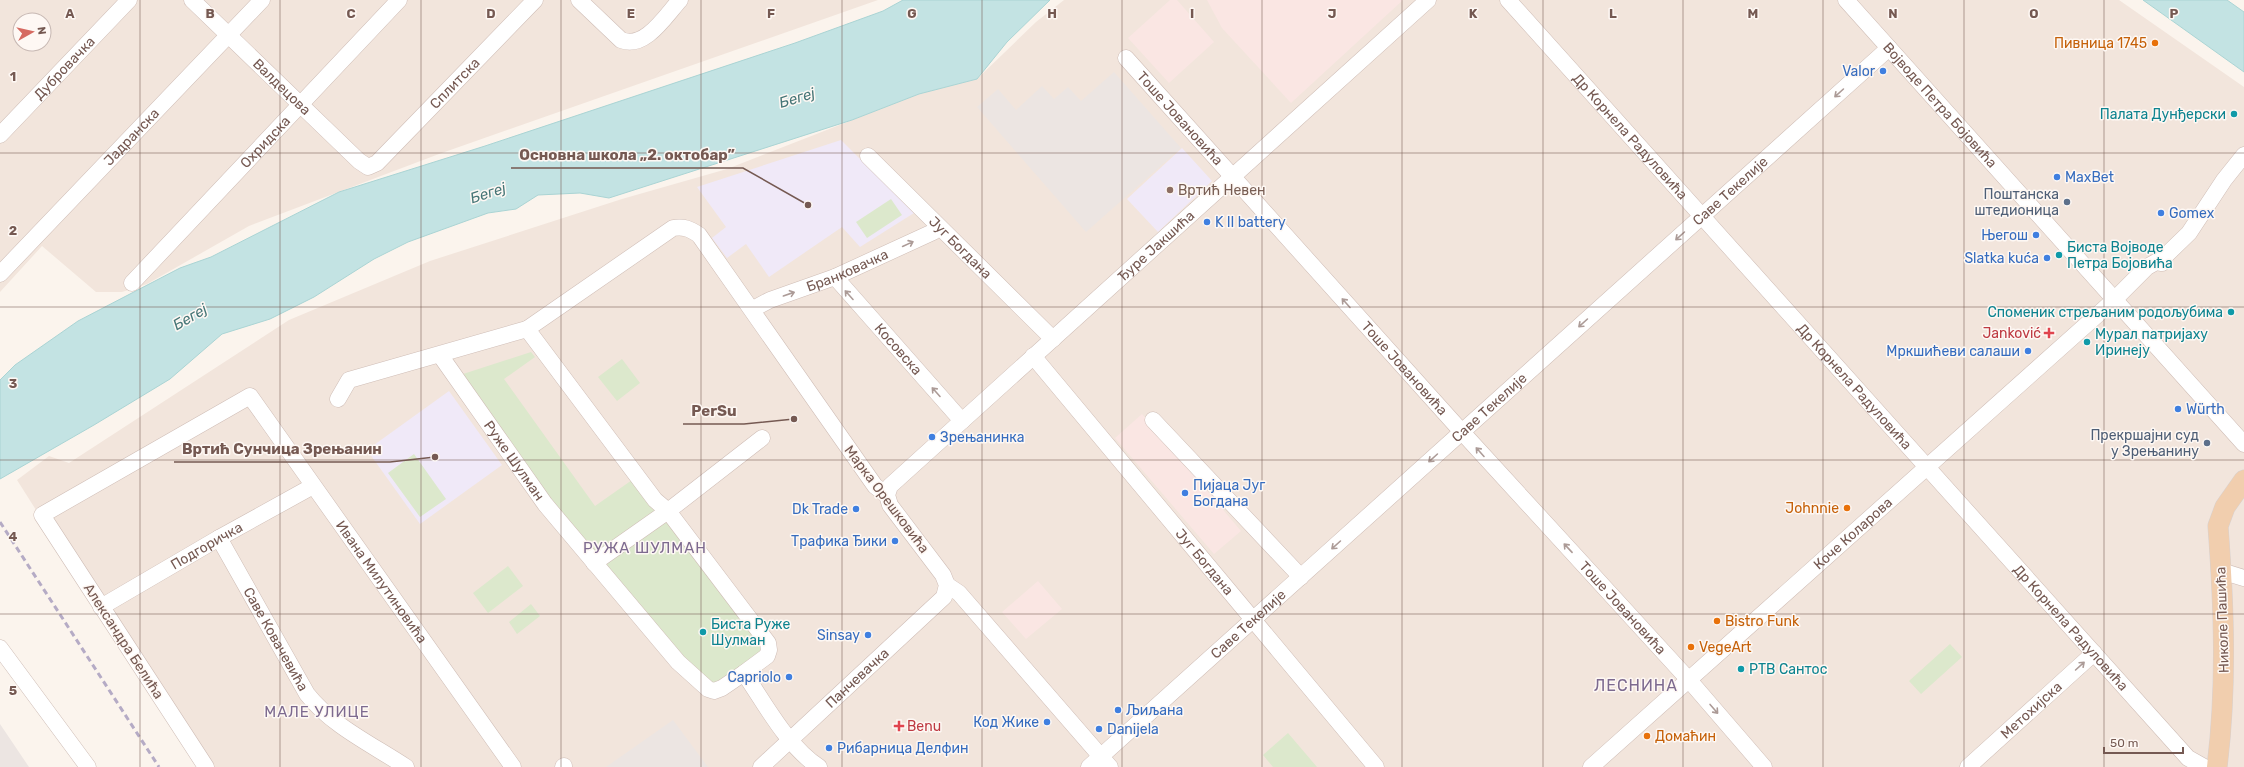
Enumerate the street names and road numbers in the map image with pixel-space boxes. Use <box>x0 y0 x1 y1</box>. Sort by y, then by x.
street label: Дубровачка <box>31 33 99 103</box>
street label: Војводе Петра Бојовића <box>1879 39 2000 172</box>
street label: Сплитска <box>426 54 483 112</box>
street label: Валдецова <box>249 55 314 119</box>
street label: Тоше Јовановића <box>1133 68 1226 169</box>
street label: Др Корнела Радуловића <box>1569 70 1691 203</box>
street label: Јадранска <box>100 105 163 169</box>
street label: Охридска <box>237 113 294 172</box>
street label: Саве Текелије <box>1689 153 1772 229</box>
street label: Ђуре Јакшића <box>1114 207 1198 285</box>
street label: Југ Богдана <box>925 213 995 282</box>
street label: Бранковачка <box>804 246 891 295</box>
street label: Тоше Јовановића <box>1358 318 1451 419</box>
street label: Косовска <box>871 320 925 379</box>
street label: Др Корнела Радуловића <box>1793 320 1915 453</box>
street label: Саве Текелије <box>1448 370 1531 446</box>
street label: Руже Шулман <box>480 418 548 504</box>
street label: Марка Орешковића <box>841 442 933 557</box>
street label: Коче Коларова <box>1810 494 1896 573</box>
street label: Ивана Милутиновића <box>332 517 430 647</box>
street label: Подгоричка <box>168 519 246 573</box>
street label: Југ Богдана <box>1172 525 1237 599</box>
street label: Тоше Јовановића <box>1576 558 1669 658</box>
street label: Др Корнела Радуловића <box>2010 561 2132 694</box>
street label: Николе Пашића <box>2212 566 2233 674</box>
street label: Александра Белића <box>80 580 167 702</box>
street label: Саве Ковачевића <box>239 584 312 694</box>
street label: Саве Текелије <box>1207 586 1290 662</box>
street label: Панчевачка <box>822 645 893 712</box>
street label: Метохијска <box>1997 678 2066 742</box>

